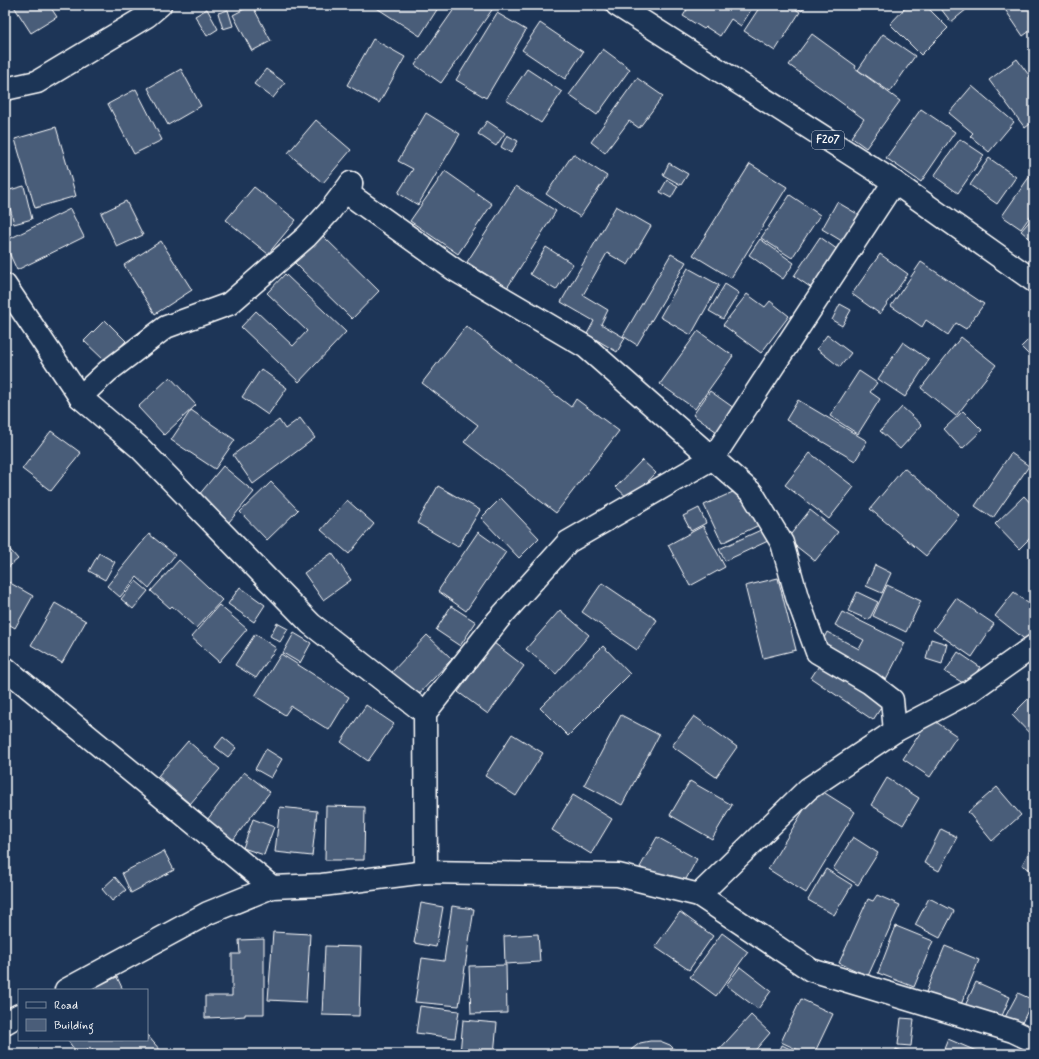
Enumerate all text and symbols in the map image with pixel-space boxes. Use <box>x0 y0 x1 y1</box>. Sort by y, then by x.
road number: F207 <box>812 131 844 149</box>
legend <box>18 989 148 1041</box>
text: Road <box>54 998 78 1014</box>
text: Building <box>54 1018 94 1035</box>

